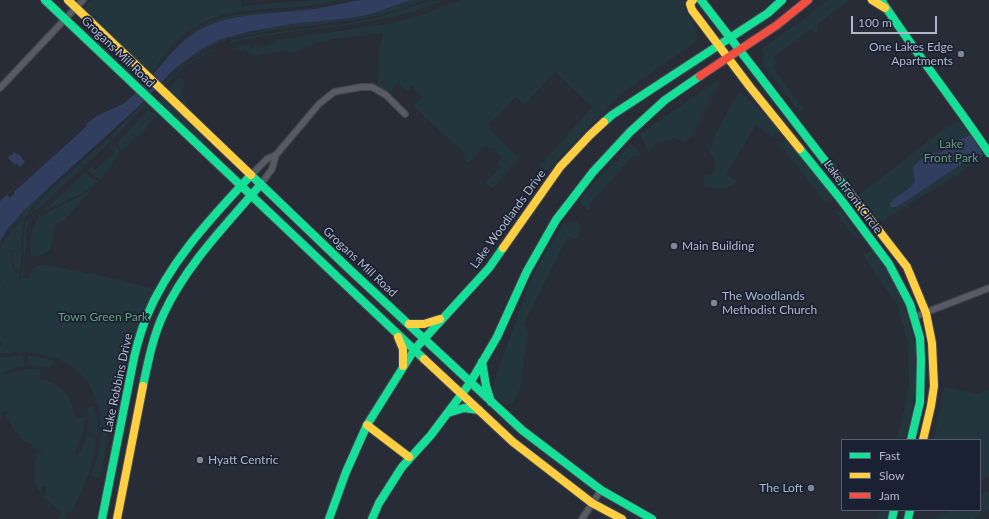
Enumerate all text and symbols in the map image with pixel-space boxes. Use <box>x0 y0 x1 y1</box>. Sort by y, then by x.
scale bar <box>853 8 939 34</box>
street label: Grogans Mill Road <box>78 13 158 91</box>
text: 100 m <box>858 15 892 30</box>
place label: One Lakes Edge Apartments <box>869 40 953 68</box>
marker: One Lakes Edge Apartments <box>956 49 966 59</box>
park label: Lake Front Park <box>924 137 978 165</box>
street label: Lake Front Circle <box>821 157 885 237</box>
street label: Lake Woodlands Drive <box>467 167 549 271</box>
street label: Grogans Mill Road <box>320 224 400 300</box>
place label: Main Building <box>682 239 754 253</box>
marker: Main Building <box>669 241 679 251</box>
place label: The Woodlands Methodist Church <box>722 289 817 317</box>
marker: The Woodlands Methodist Church <box>709 298 719 308</box>
park label: Town Green Park <box>58 310 148 324</box>
street label: Lake Robbins Drive <box>100 332 136 434</box>
legend <box>841 439 981 511</box>
text: Fast <box>879 448 900 463</box>
place label: Hyatt Centric <box>208 453 278 467</box>
marker: Hyatt Centric <box>195 455 205 465</box>
text: Slow <box>879 468 904 483</box>
place label: The Loft <box>759 481 803 495</box>
marker: The Loft <box>806 483 816 493</box>
text: Jam <box>879 488 900 503</box>

